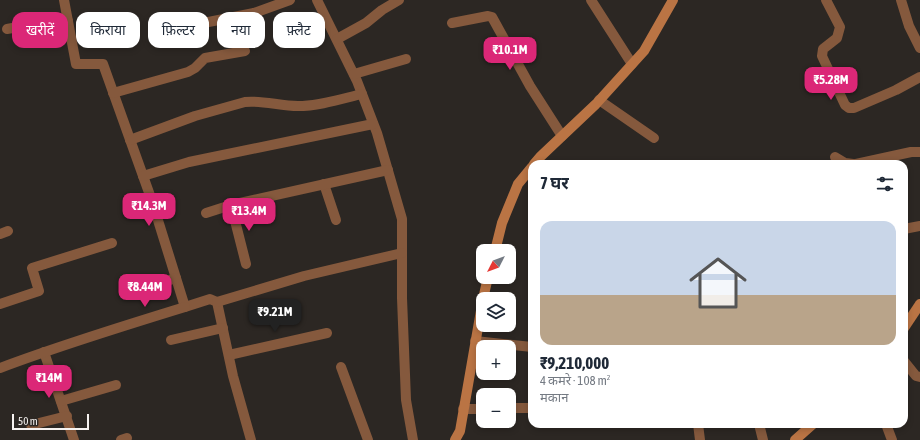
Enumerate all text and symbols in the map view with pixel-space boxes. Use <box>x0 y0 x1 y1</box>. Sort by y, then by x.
chip: खरीदें <box>12 12 68 48</box>
chip: किराया <box>76 12 140 48</box>
chip: फ़िल्टर <box>148 12 209 48</box>
chip: नया <box>217 12 265 48</box>
chip: फ़्लैट <box>273 12 325 48</box>
pin: ₹10.1M <box>477 37 543 71</box>
text: ₹10.1M <box>493 42 527 57</box>
pin: ₹5.28M <box>798 67 864 101</box>
text: ₹5.28M <box>814 72 848 87</box>
text: 7 घर <box>540 173 569 193</box>
icon: filters <box>874 173 896 195</box>
pin: ₹14.3M <box>116 193 182 227</box>
text: ₹14.3M <box>132 198 166 213</box>
pin: ₹13.4M <box>216 198 282 232</box>
text: ₹13.4M <box>232 203 266 218</box>
north arrow <box>476 244 516 284</box>
map controls <box>476 244 516 428</box>
icon: home <box>682 247 754 319</box>
pin: ₹8.44M <box>112 274 178 308</box>
text: ₹8.44M <box>128 279 162 294</box>
button: layers <box>476 292 516 332</box>
pin: ₹9.21M <box>242 299 308 333</box>
text: ₹9.21M <box>258 304 292 319</box>
button: + <box>476 340 516 380</box>
text: ₹9,210,000 <box>540 353 609 373</box>
pin: ₹14M <box>25 365 73 399</box>
text: ₹14M <box>36 370 62 385</box>
text: 4 कमरे · 108 m² <box>540 373 610 388</box>
button: − <box>476 388 516 428</box>
text: मकान <box>540 390 568 405</box>
scale bar <box>12 412 89 431</box>
text: 50 m <box>18 415 38 427</box>

